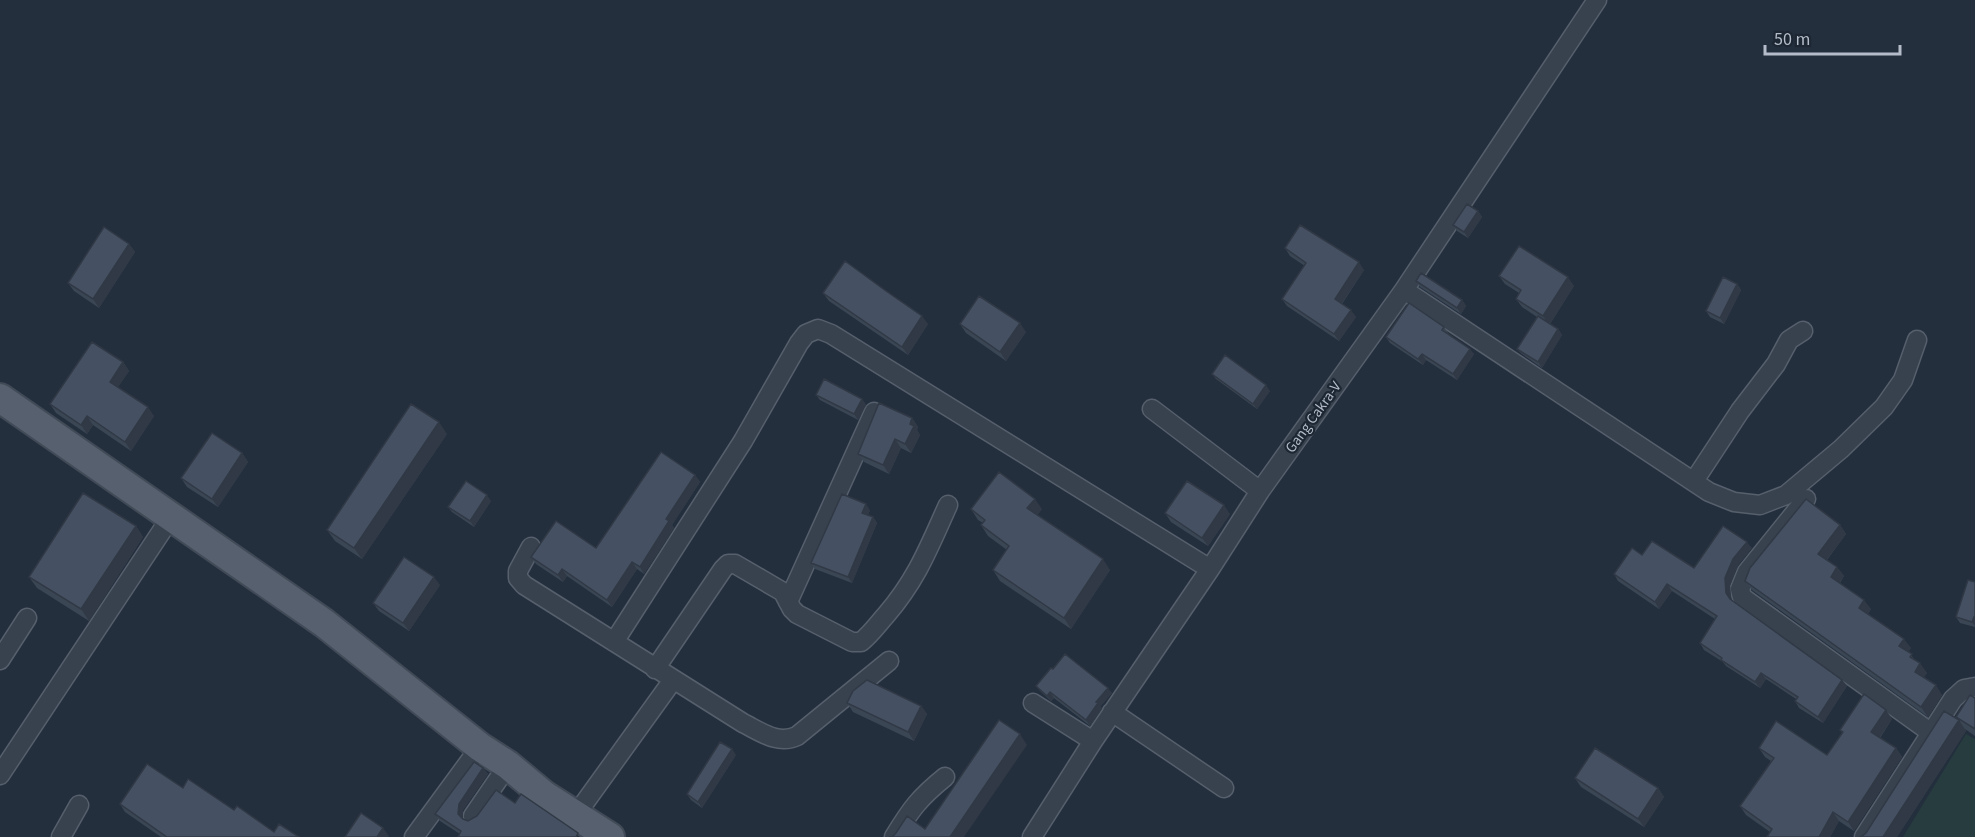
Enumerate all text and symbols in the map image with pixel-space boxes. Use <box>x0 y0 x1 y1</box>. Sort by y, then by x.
scale bar <box>1765 18 1900 56</box>
text: 50 m <box>1774 27 1810 52</box>
street label: Gang Cakra-V <box>1280 377 1347 457</box>

